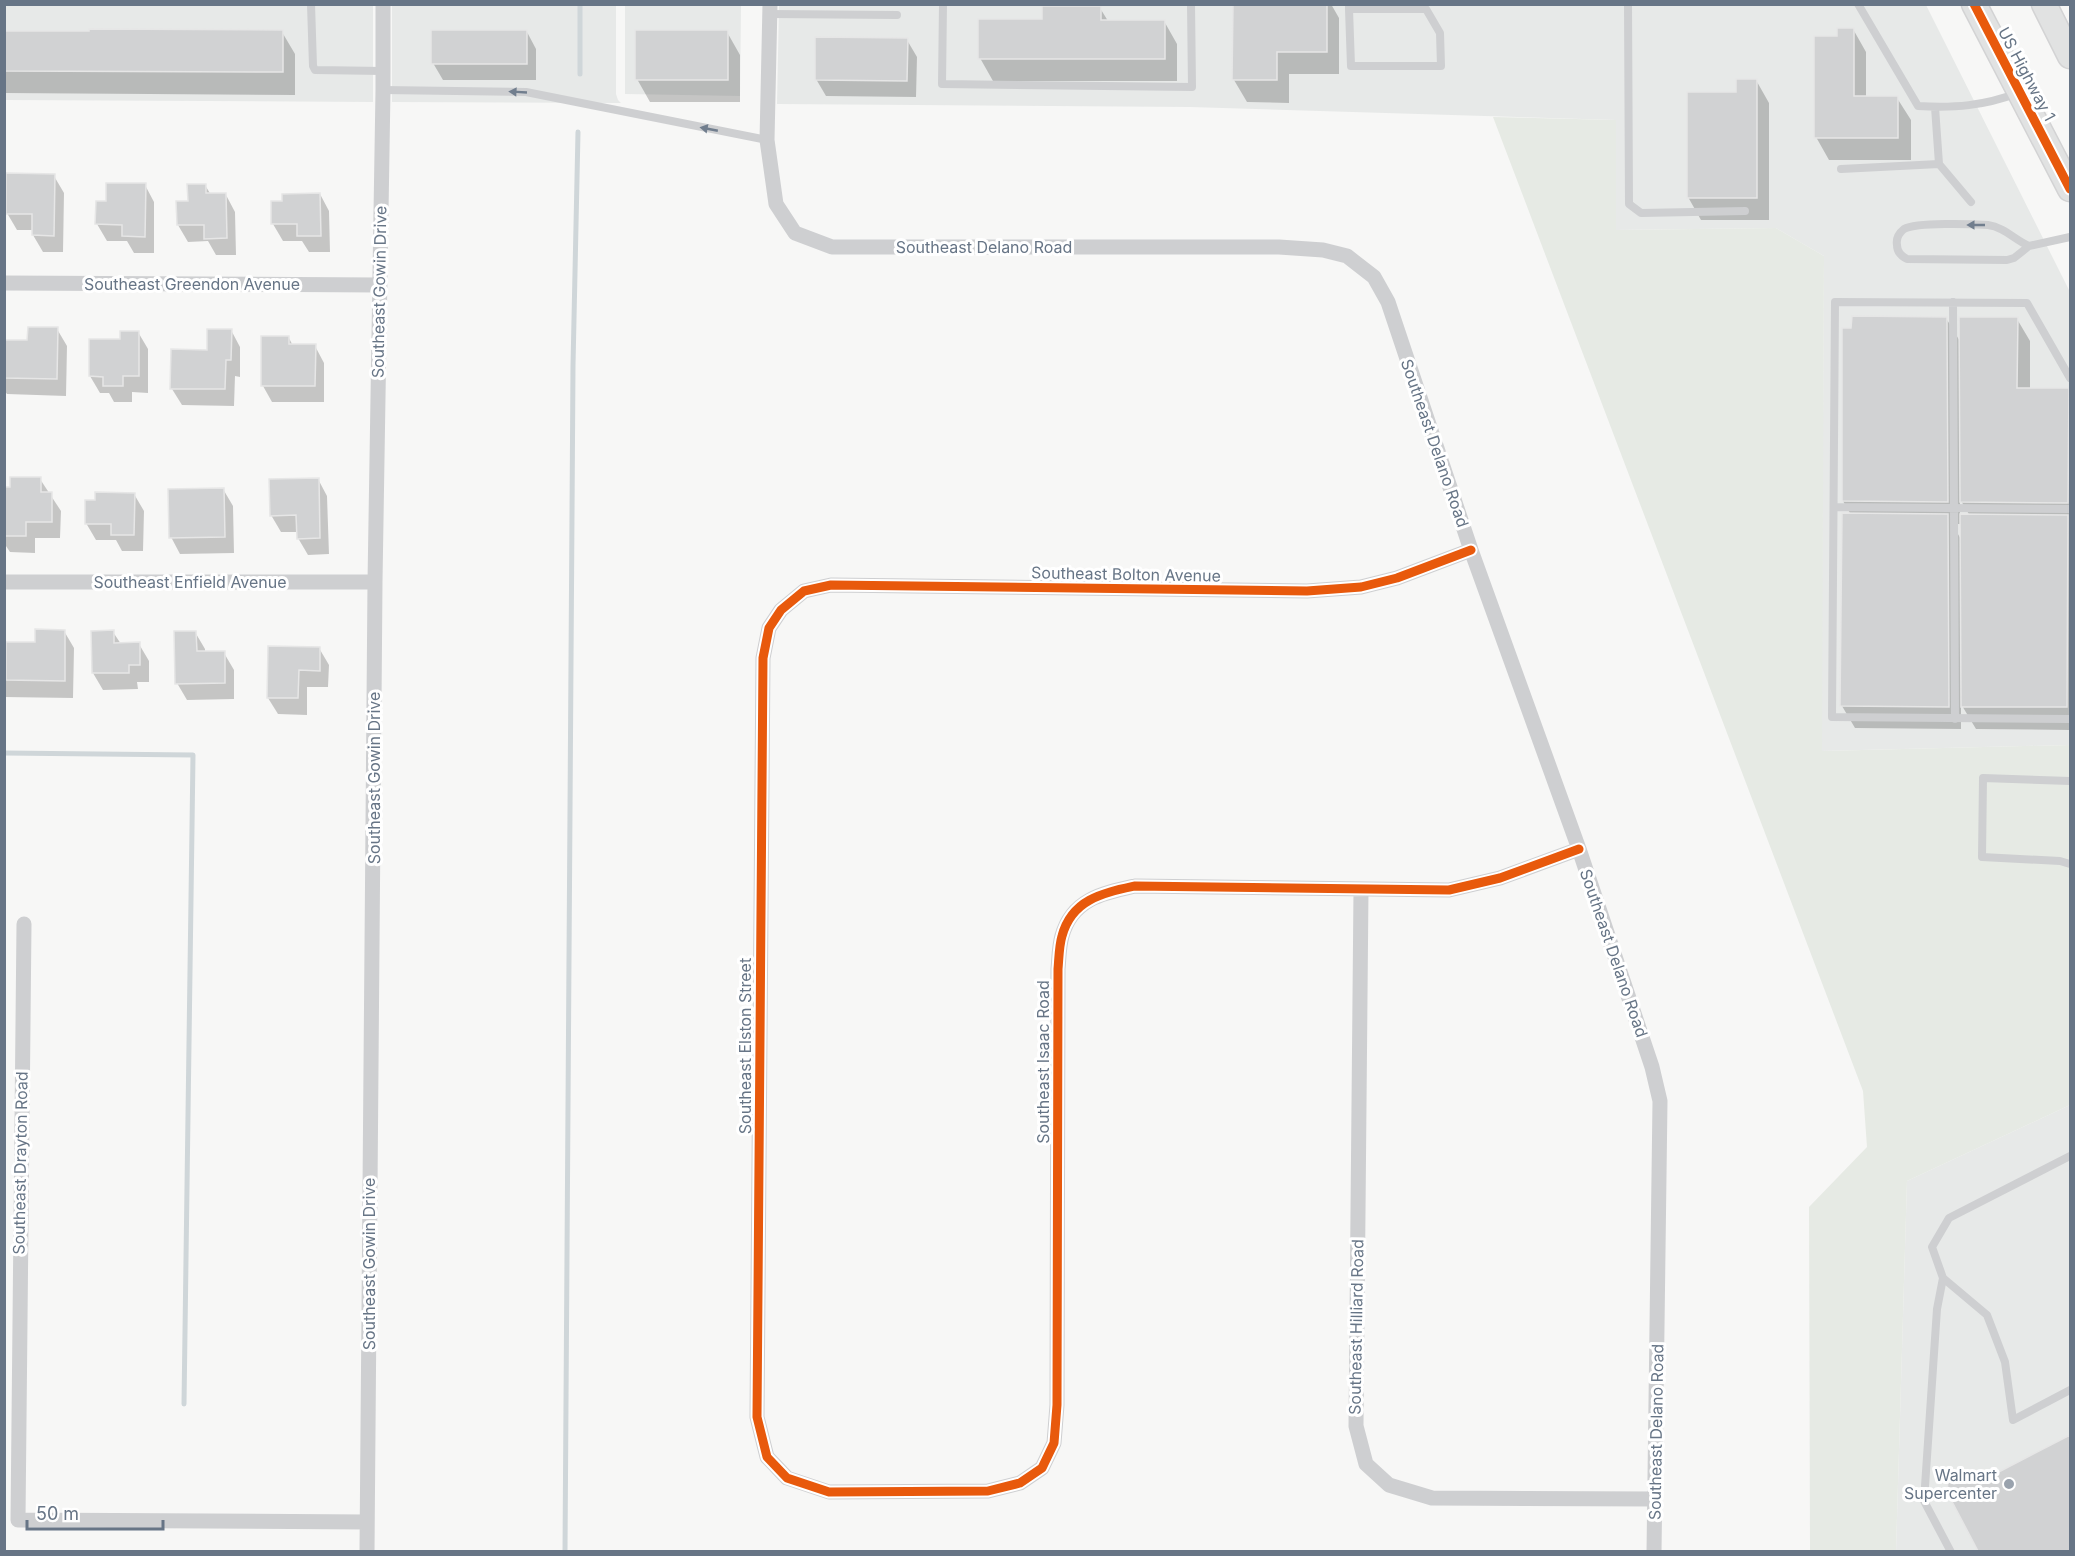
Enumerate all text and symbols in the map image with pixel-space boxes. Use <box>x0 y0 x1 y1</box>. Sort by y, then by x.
street label: US Highway 1 <box>1994 24 2060 124</box>
one-way arrow <box>508 88 527 97</box>
one-way arrow <box>699 124 718 133</box>
street label: Southeast Gowin Drive <box>367 206 391 378</box>
one-way arrow <box>1967 220 1986 230</box>
street label: Southeast Delano Road <box>896 237 1072 257</box>
street label: Southeast Greendon Avenue <box>84 274 300 294</box>
street label: Southeast Delano Road <box>1397 356 1473 530</box>
street label: Southeast Bolton Avenue <box>1031 562 1221 586</box>
street label: Southeast Enfield Avenue <box>93 572 287 592</box>
street label: Southeast Gowin Drive <box>364 692 384 864</box>
street label: Southeast Delano Road <box>1576 866 1652 1040</box>
street label: Southeast Elston Street <box>735 958 755 1134</box>
street label: Southeast Isaac Road <box>1033 980 1053 1144</box>
street label: Southeast Drayton Road <box>8 1071 32 1255</box>
street label: Southeast Gowin Drive <box>359 1178 379 1350</box>
street label: Southeast Hilliard Road <box>1344 1239 1368 1415</box>
street label: Southeast Delano Road <box>1644 1344 1668 1520</box>
place label: Walmart Supercenter <box>1904 1465 1997 1503</box>
marker: Walmart Supercenter <box>2002 1477 2016 1491</box>
scale bar <box>27 1493 164 1531</box>
text: 50 m <box>36 1503 79 1524</box>

